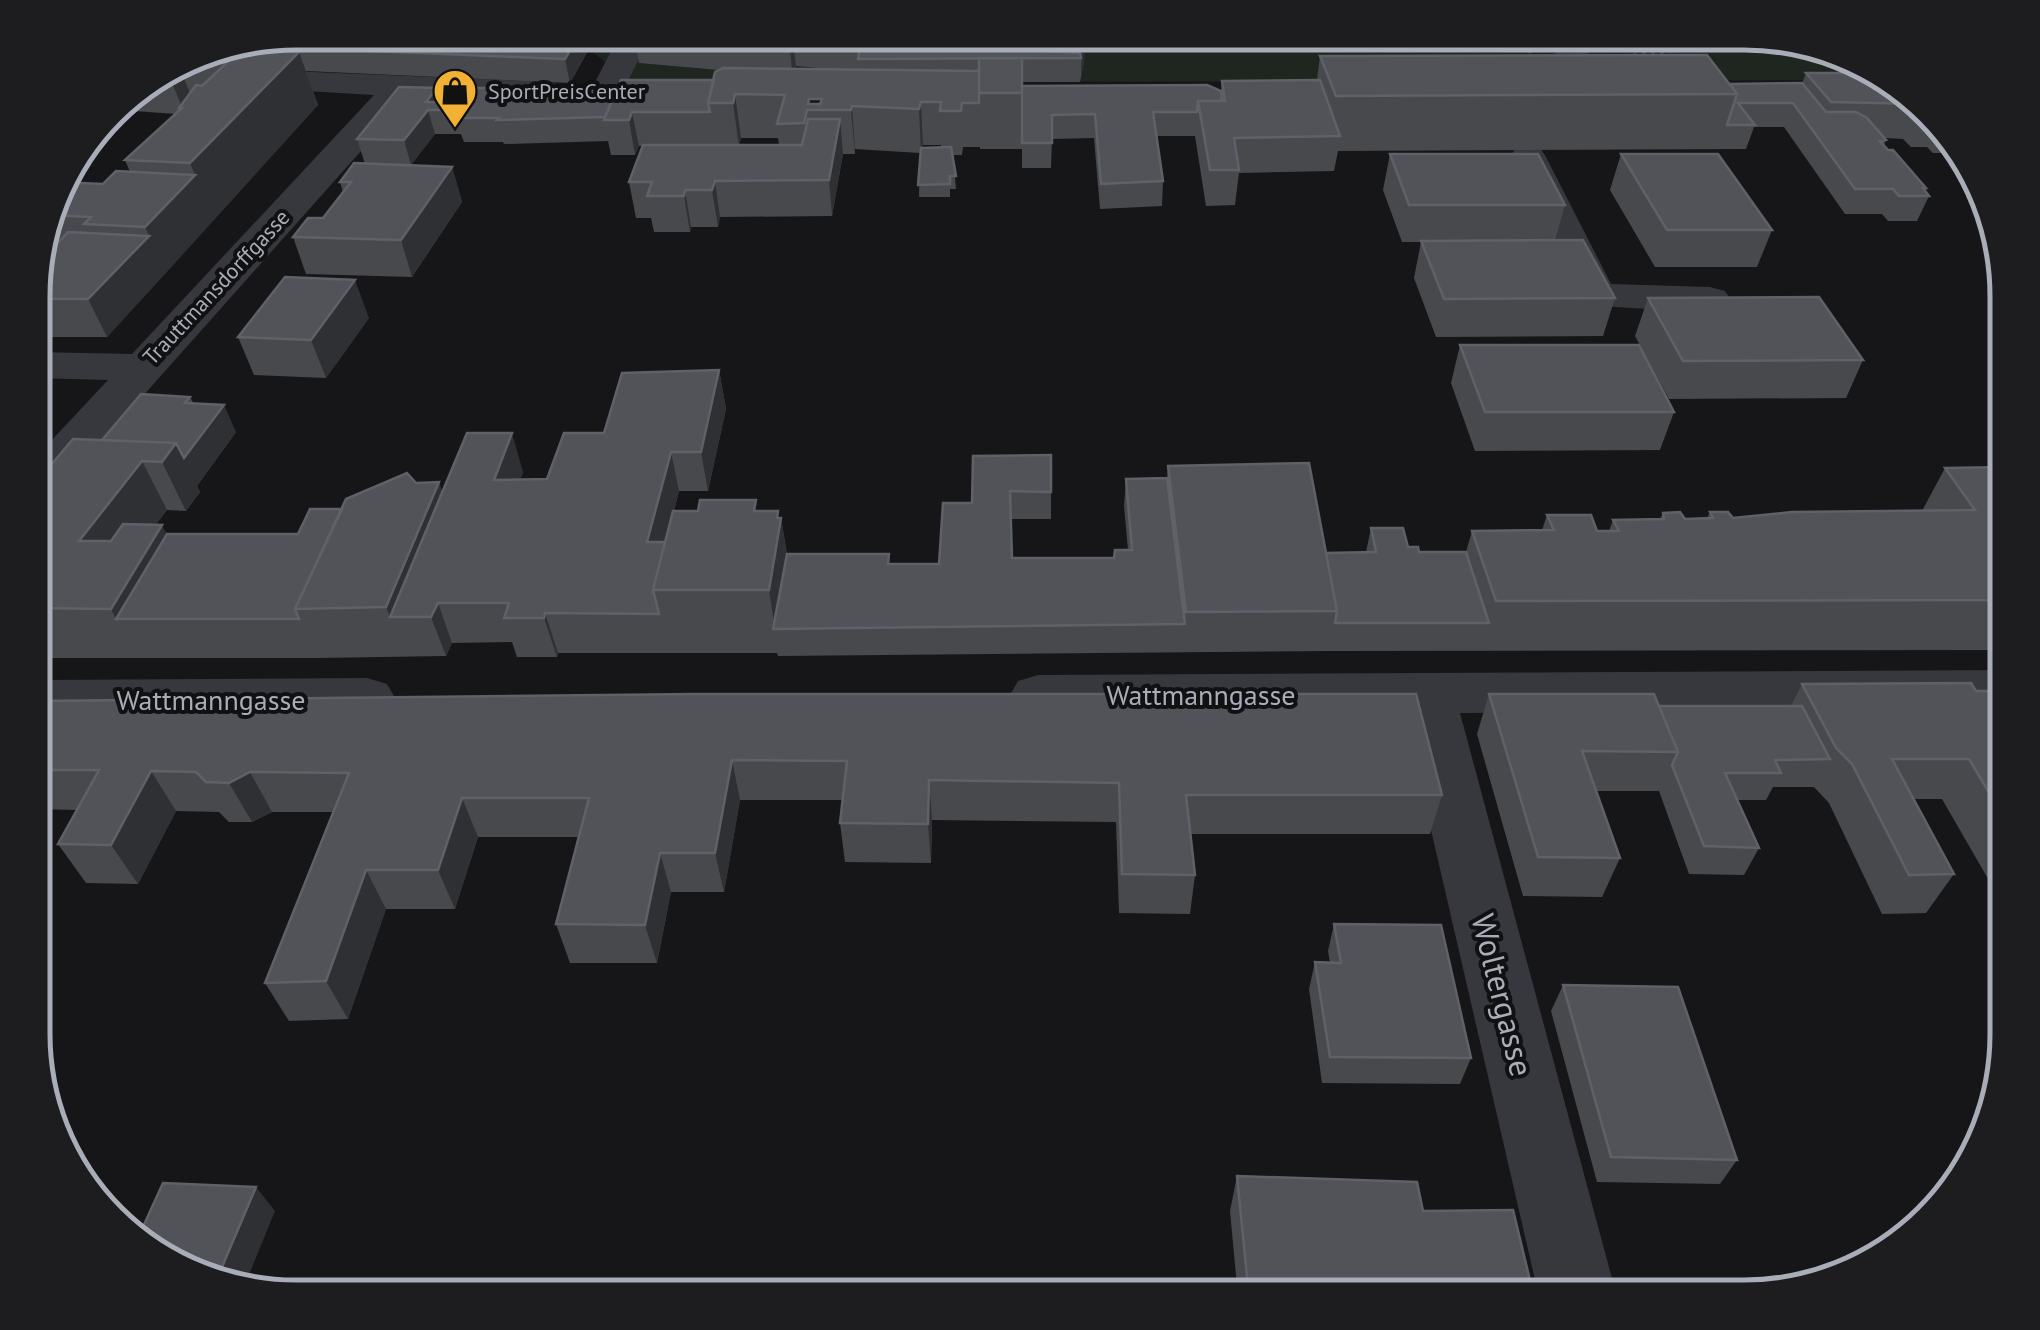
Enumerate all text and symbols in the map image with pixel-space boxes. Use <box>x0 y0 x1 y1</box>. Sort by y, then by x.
shop icon: SportPreisCenter <box>432 68 478 129</box>
place label: SportPreisCenter <box>488 77 646 105</box>
street label: Trauttmansdorffgasse <box>137 203 295 371</box>
street label: Wattmanngasse <box>1107 676 1295 713</box>
street label: Wattmanngasse <box>117 681 305 718</box>
street label: Woltergasse <box>1463 910 1543 1080</box>

